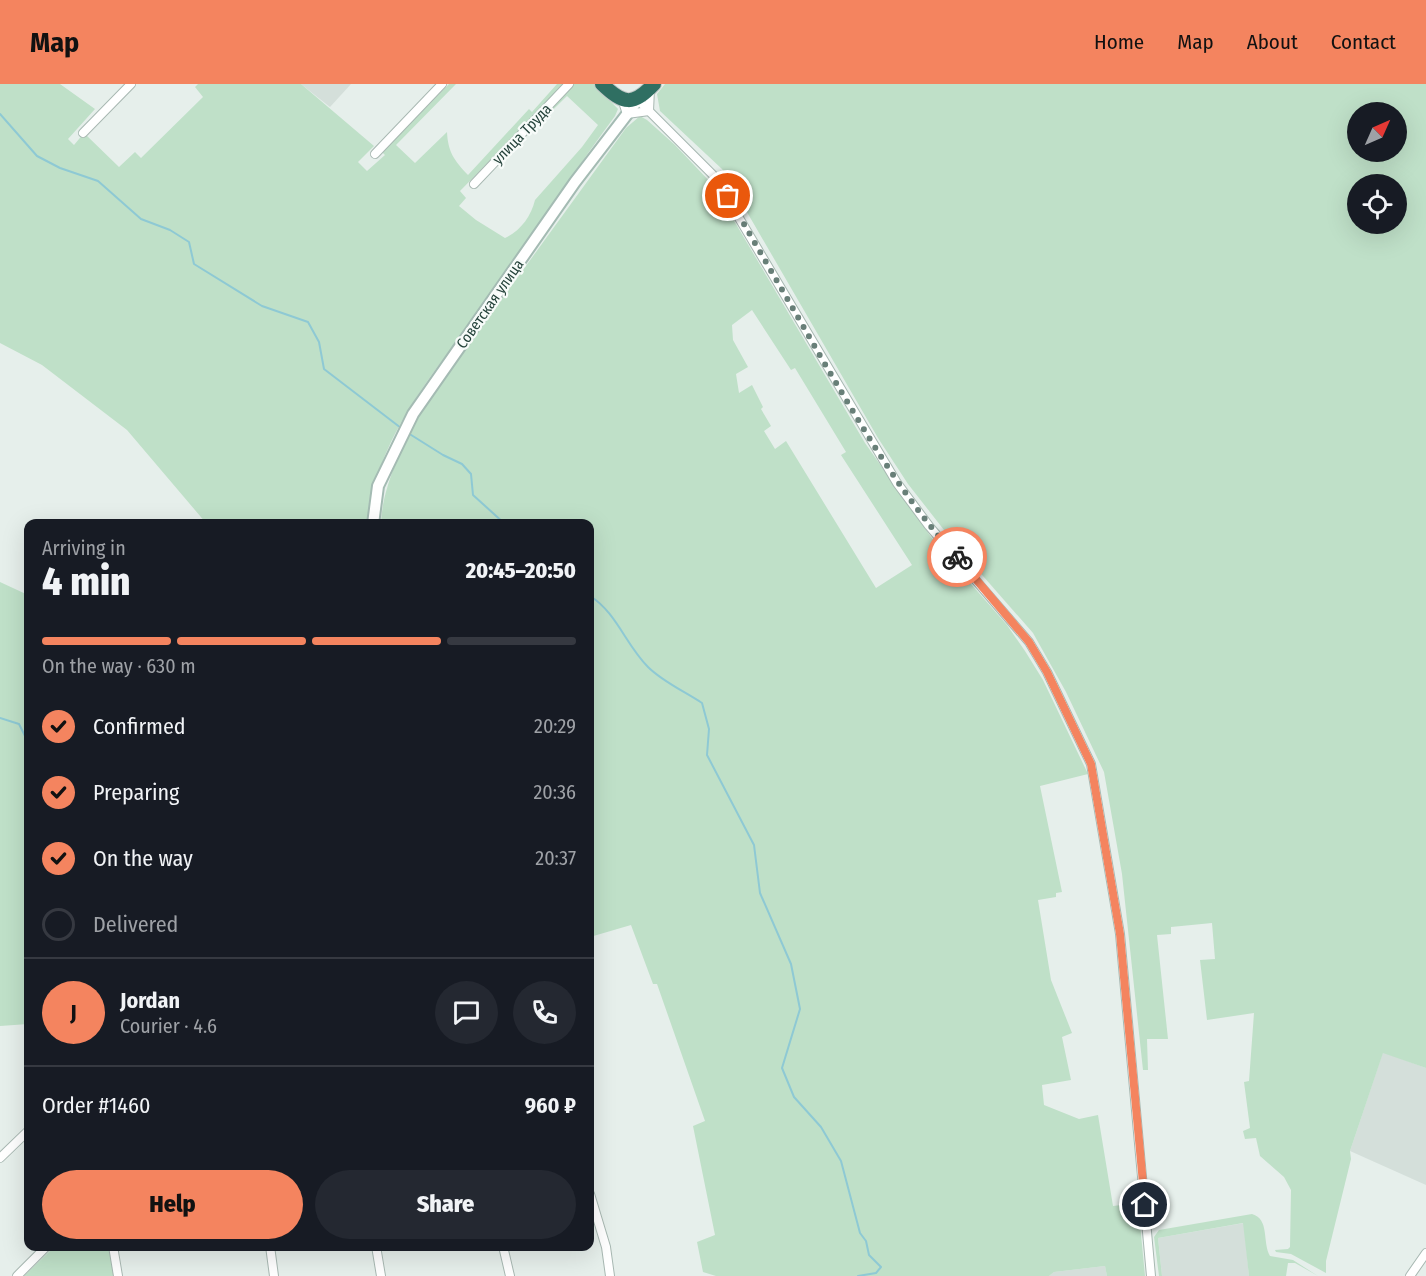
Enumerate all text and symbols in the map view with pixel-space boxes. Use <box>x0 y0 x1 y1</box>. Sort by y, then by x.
text: Map <box>30 26 79 59</box>
text: Home <box>1094 29 1144 55</box>
text: Map <box>1177 29 1214 55</box>
text: About <box>1247 29 1298 55</box>
text: Contact <box>1331 29 1396 55</box>
street label: улица Труда <box>489 100 555 168</box>
north arrow <box>1347 102 1407 162</box>
map controls <box>1347 102 1407 234</box>
pin <box>702 170 753 221</box>
button: locate <box>1347 174 1407 234</box>
icon: bag <box>711 179 744 212</box>
street label: Советская улица <box>453 256 527 352</box>
courier <box>927 527 987 587</box>
text: Arriving in <box>42 536 126 560</box>
icon: bike <box>941 541 974 574</box>
text: 20:45–20:50 <box>466 557 576 584</box>
text: 4 min <box>42 559 130 605</box>
text: On the way · 630 m <box>42 654 196 678</box>
icon: check <box>42 710 75 743</box>
text: Confirmed <box>93 713 186 740</box>
text: 20:29 <box>534 714 576 738</box>
icon: check <box>42 776 75 809</box>
text: Preparing <box>93 779 179 806</box>
text: 20:36 <box>533 780 576 804</box>
icon: check <box>42 842 75 875</box>
text: On the way <box>93 845 193 872</box>
text: 20:37 <box>535 846 576 870</box>
text: Delivered <box>93 911 178 938</box>
button: chat <box>435 981 498 1044</box>
button: phone <box>513 981 576 1044</box>
text: Jordan <box>120 987 180 1014</box>
text: J <box>70 999 77 1026</box>
text: Courier · 4.6 <box>120 1014 217 1038</box>
text: Order #1460 <box>42 1092 150 1119</box>
text: 960 ₽ <box>525 1092 576 1119</box>
button: Help <box>42 1170 303 1239</box>
button: Share <box>315 1170 576 1239</box>
pin <box>1119 1179 1170 1230</box>
icon: home <box>1128 1188 1161 1221</box>

